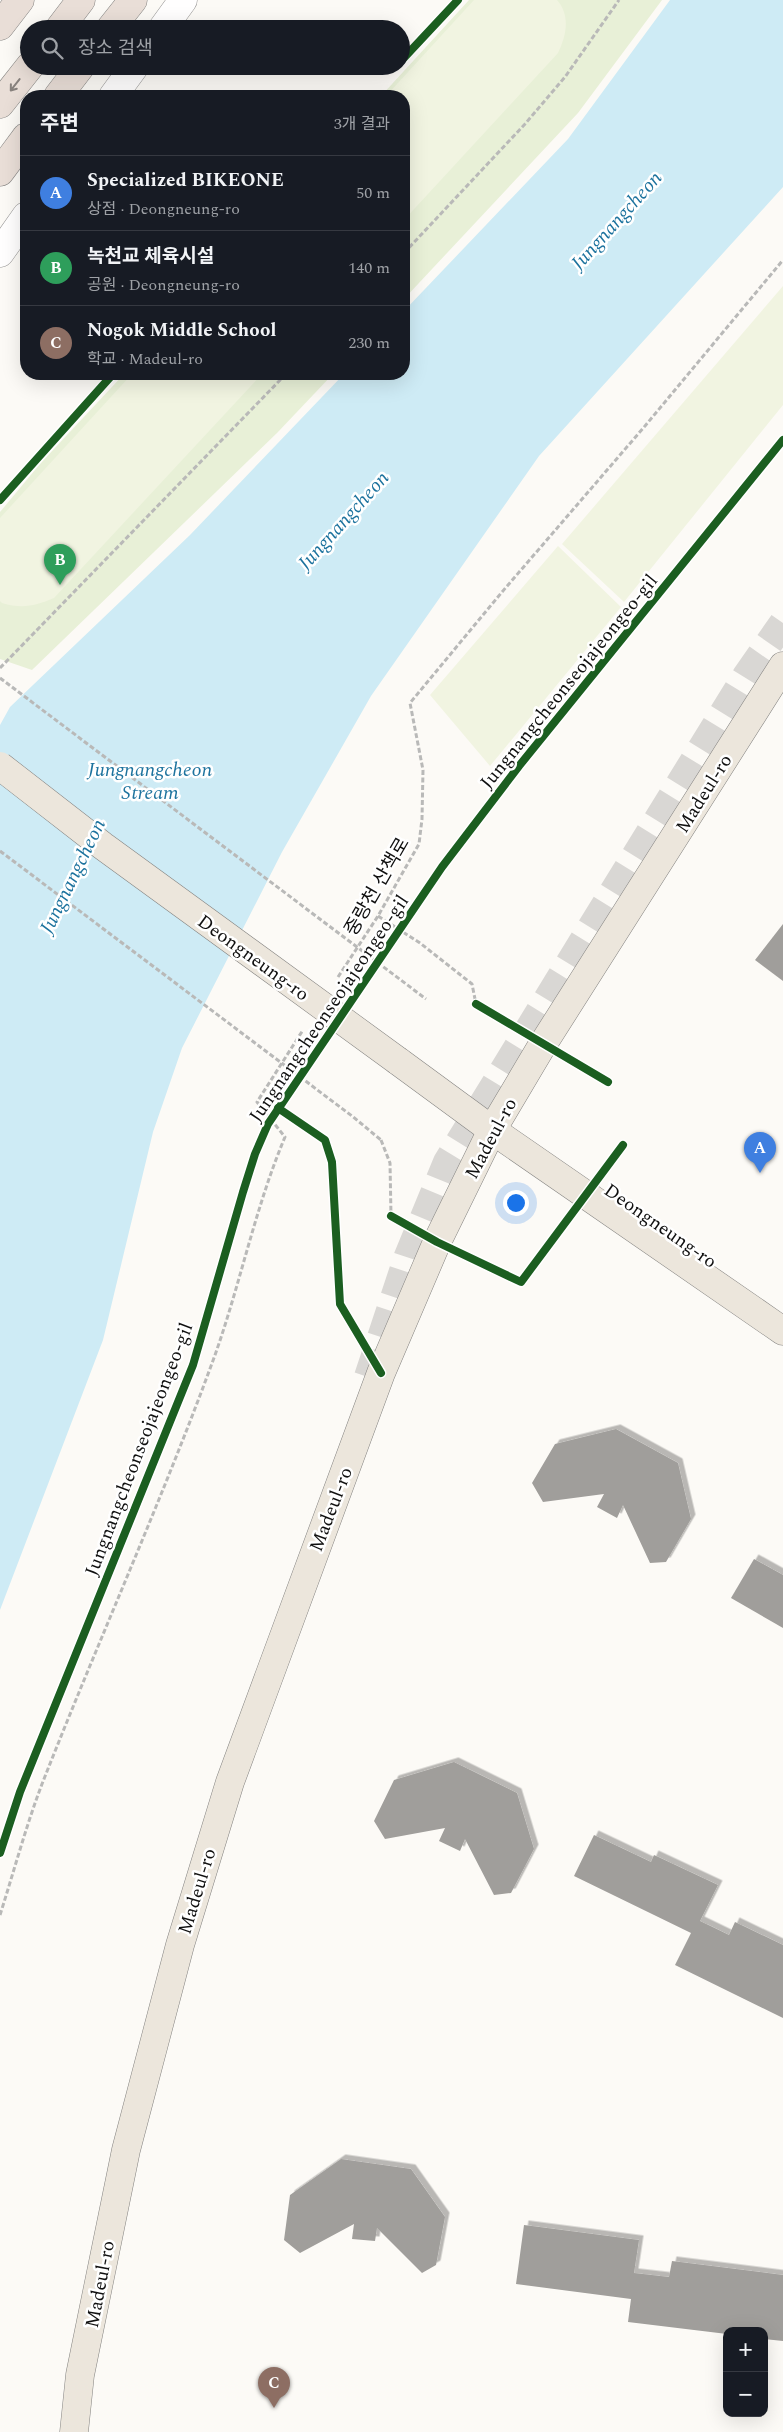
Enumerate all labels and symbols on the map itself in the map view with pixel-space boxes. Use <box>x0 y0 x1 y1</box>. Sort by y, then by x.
one-way arrow <box>10 78 20 92</box>
water label: Jungnangcheon <box>563 164 670 279</box>
water label: Jungnangcheon <box>290 464 397 579</box>
pin: B <box>44 544 76 585</box>
street label: Jungnangcheonseojajeongeo-gil <box>473 568 665 796</box>
street label: Madeul-ro <box>669 749 740 839</box>
water label: Jungnangcheon Stream <box>86 755 213 808</box>
water label: Jungnangcheon <box>31 813 114 941</box>
street label: 중랑천 산책로 <box>337 832 417 941</box>
street label: Jungnangcheonseojajeongeo-gil <box>242 889 417 1129</box>
street label: Deongneung-ro <box>191 908 315 1009</box>
street label: Madeul-ro <box>458 1093 525 1185</box>
pin: A <box>744 1132 776 1173</box>
street label: Deongneung-ro <box>598 1176 723 1276</box>
your location <box>503 1190 529 1216</box>
street label: Jungnangcheonseojajeongeo-gil <box>78 1319 201 1580</box>
street label: Madeul-ro <box>302 1463 361 1556</box>
street label: Madeul-ro <box>171 1845 224 1938</box>
street label: Madeul-ro <box>78 2238 123 2330</box>
pin: C <box>258 2367 290 2408</box>

